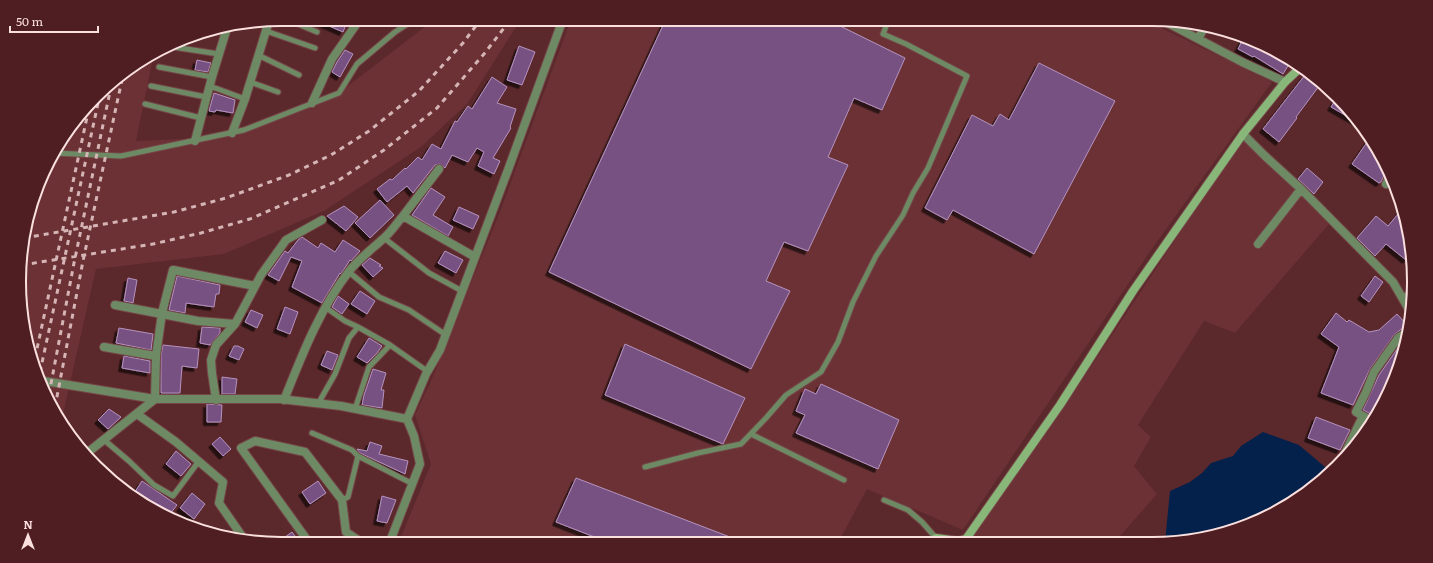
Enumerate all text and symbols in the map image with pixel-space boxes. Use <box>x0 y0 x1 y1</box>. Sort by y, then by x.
scale bar <box>10 8 98 34</box>
text: 50 m <box>16 12 43 30</box>
north arrow <box>8 515 48 555</box>
text: N <box>23 516 33 532</box>

